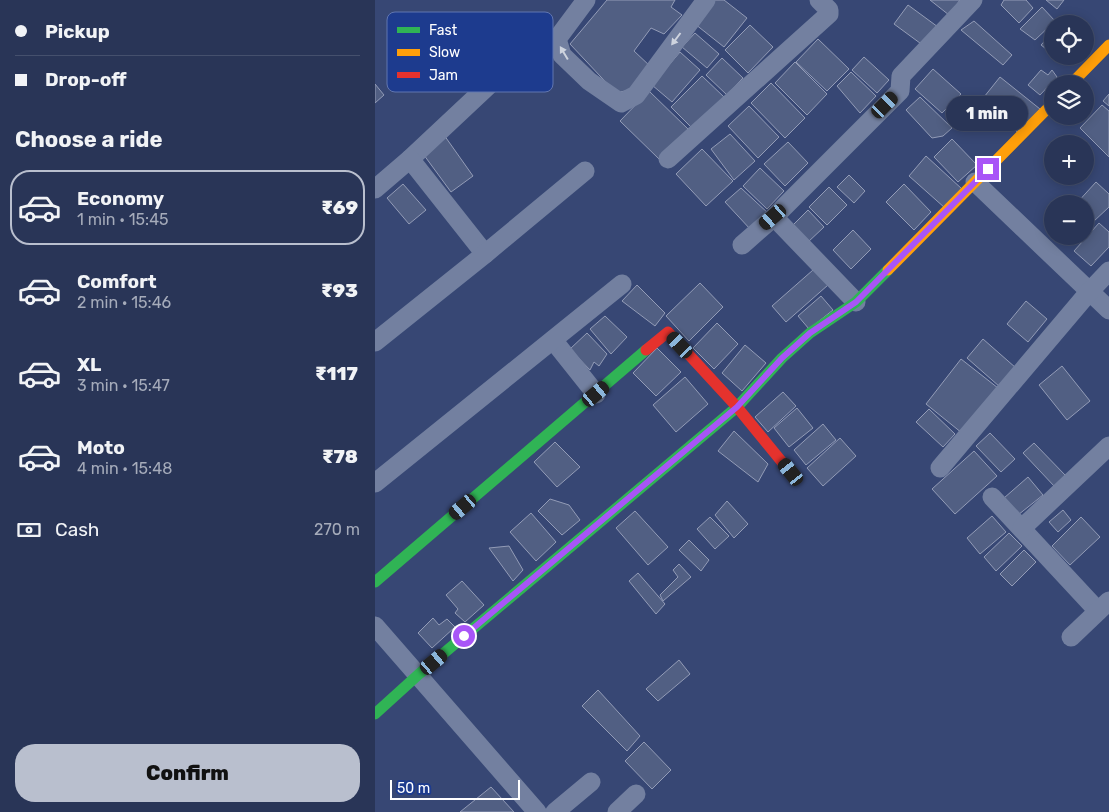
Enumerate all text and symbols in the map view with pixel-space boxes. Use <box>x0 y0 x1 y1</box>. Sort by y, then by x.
legend <box>387 12 553 92</box>
map controls <box>1044 15 1094 245</box>
button: locate <box>1044 15 1094 65</box>
text: Pickup <box>45 20 110 43</box>
text: Fast <box>429 22 458 39</box>
one-way arrow <box>671 32 681 46</box>
text: Slow <box>429 44 460 61</box>
one-way arrow <box>559 47 568 60</box>
text: Jam <box>429 67 458 84</box>
text: Drop-off <box>45 68 127 91</box>
button: layers <box>1044 75 1094 125</box>
car <box>869 89 900 121</box>
callout: 1 min <box>947 96 1029 132</box>
text: 1 min <box>966 104 1008 123</box>
text: Choose a ride <box>15 126 162 153</box>
button: + <box>1044 135 1094 185</box>
route end <box>977 158 999 180</box>
icon: car <box>17 185 62 230</box>
text: Economy <box>77 187 164 210</box>
button: − <box>1044 195 1094 245</box>
text: ₹69 <box>321 196 358 219</box>
car <box>756 201 789 233</box>
text: 1 min · 15:45 <box>77 210 169 229</box>
icon: car <box>17 268 62 313</box>
text: Comfort <box>77 270 157 293</box>
text: ₹93 <box>321 279 358 302</box>
text: 2 min · 15:46 <box>77 293 171 312</box>
car <box>664 329 695 361</box>
icon: car <box>17 351 62 396</box>
text: XL <box>77 353 101 376</box>
text: ₹117 <box>315 362 358 385</box>
text: 3 min · 15:47 <box>77 376 170 395</box>
car <box>579 379 612 409</box>
icon: car <box>17 434 62 479</box>
text: Moto <box>77 436 125 459</box>
text: ₹78 <box>322 445 358 468</box>
car <box>775 456 806 488</box>
text: 4 min · 15:48 <box>77 459 172 478</box>
car <box>446 492 479 522</box>
icon: cash <box>15 516 43 544</box>
text: Cash <box>55 518 99 541</box>
text: 270 m <box>314 520 360 539</box>
route start <box>453 625 475 647</box>
car <box>417 647 450 677</box>
button: Confirm <box>15 744 360 802</box>
scale bar <box>390 777 520 800</box>
text: 50 m <box>397 780 430 797</box>

